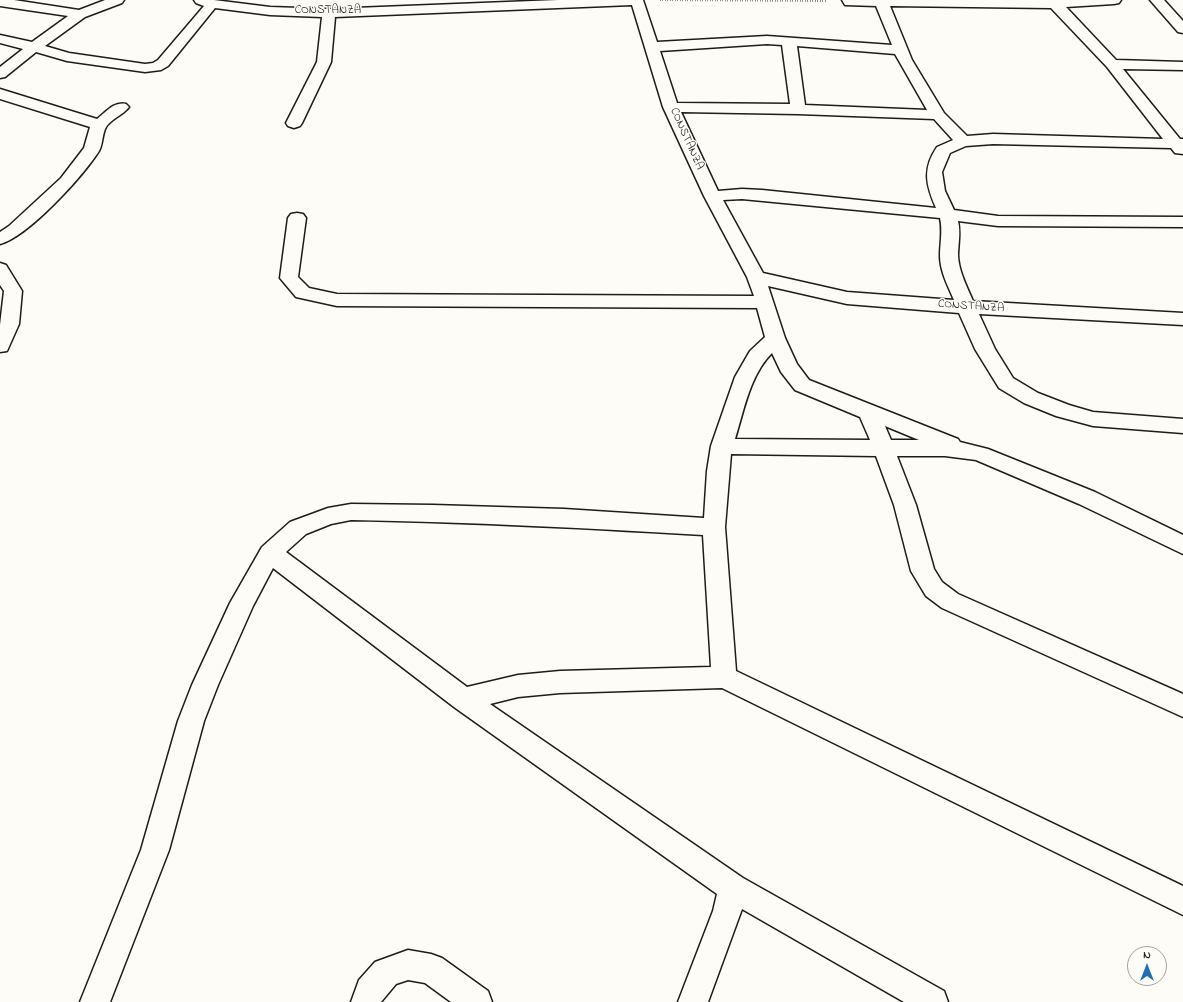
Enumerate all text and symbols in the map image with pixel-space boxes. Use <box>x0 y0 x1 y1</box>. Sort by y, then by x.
street label: CONSTANZA <box>295 4 361 18</box>
street label: CONSTANZA <box>666 106 706 172</box>
street label: CONSTANZA <box>937 297 1005 317</box>
north arrow <box>1127 946 1167 986</box>
text: N <box>1143 947 1151 963</box>

